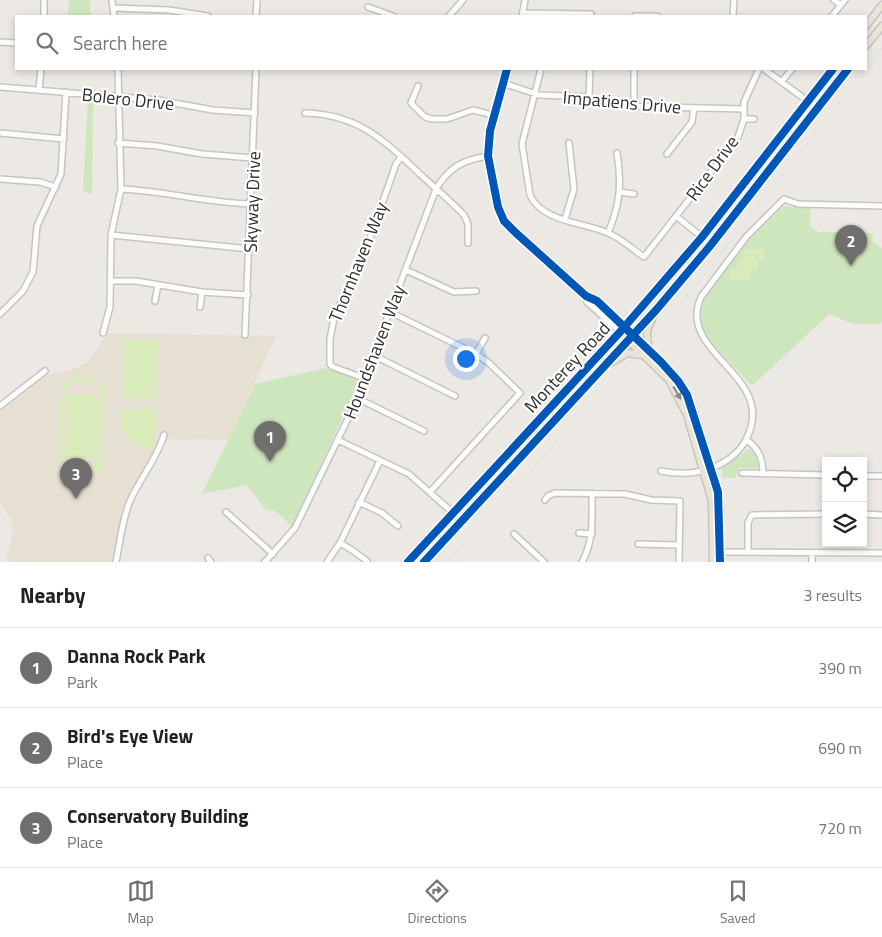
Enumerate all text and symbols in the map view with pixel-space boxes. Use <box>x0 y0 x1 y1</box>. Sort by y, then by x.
search box <box>15 15 867 70</box>
text: Search here <box>73 28 167 57</box>
icon: search <box>33 29 61 57</box>
street label: Bolero Drive <box>80 81 176 117</box>
street label: Impatiens Drive <box>562 83 682 121</box>
street label: Rice Drive <box>679 130 745 206</box>
street label: Skyway Drive <box>237 151 267 253</box>
street label: Thornhaven Way <box>322 197 395 326</box>
pin: 2 <box>835 225 867 266</box>
street label: Houndshaven Way <box>336 281 412 423</box>
street label: Monterey Road <box>518 315 616 419</box>
your location <box>453 346 479 372</box>
one-way arrow <box>673 385 681 400</box>
pin: 1 <box>254 421 286 462</box>
map controls <box>822 457 867 547</box>
button: locate <box>822 457 867 502</box>
pin: 3 <box>60 458 92 499</box>
button: layers <box>822 502 867 547</box>
text: Nearby <box>20 579 85 611</box>
text: 3 results <box>803 583 862 607</box>
text: Danna Rock Park <box>67 641 206 670</box>
text: 1 <box>32 656 40 680</box>
text: 390 m <box>818 656 862 680</box>
text: Park <box>67 670 98 694</box>
text: Bird's Eye View <box>67 721 193 750</box>
text: 2 <box>32 736 40 760</box>
text: 690 m <box>818 736 862 760</box>
text: Place <box>67 750 103 774</box>
text: Conservatory Building <box>67 801 248 830</box>
text: 3 <box>32 816 40 840</box>
text: 720 m <box>818 816 862 840</box>
text: Place <box>67 830 103 854</box>
tab: Map <box>127 877 155 928</box>
tab: Directions <box>408 877 467 928</box>
tab: Saved <box>720 877 756 928</box>

